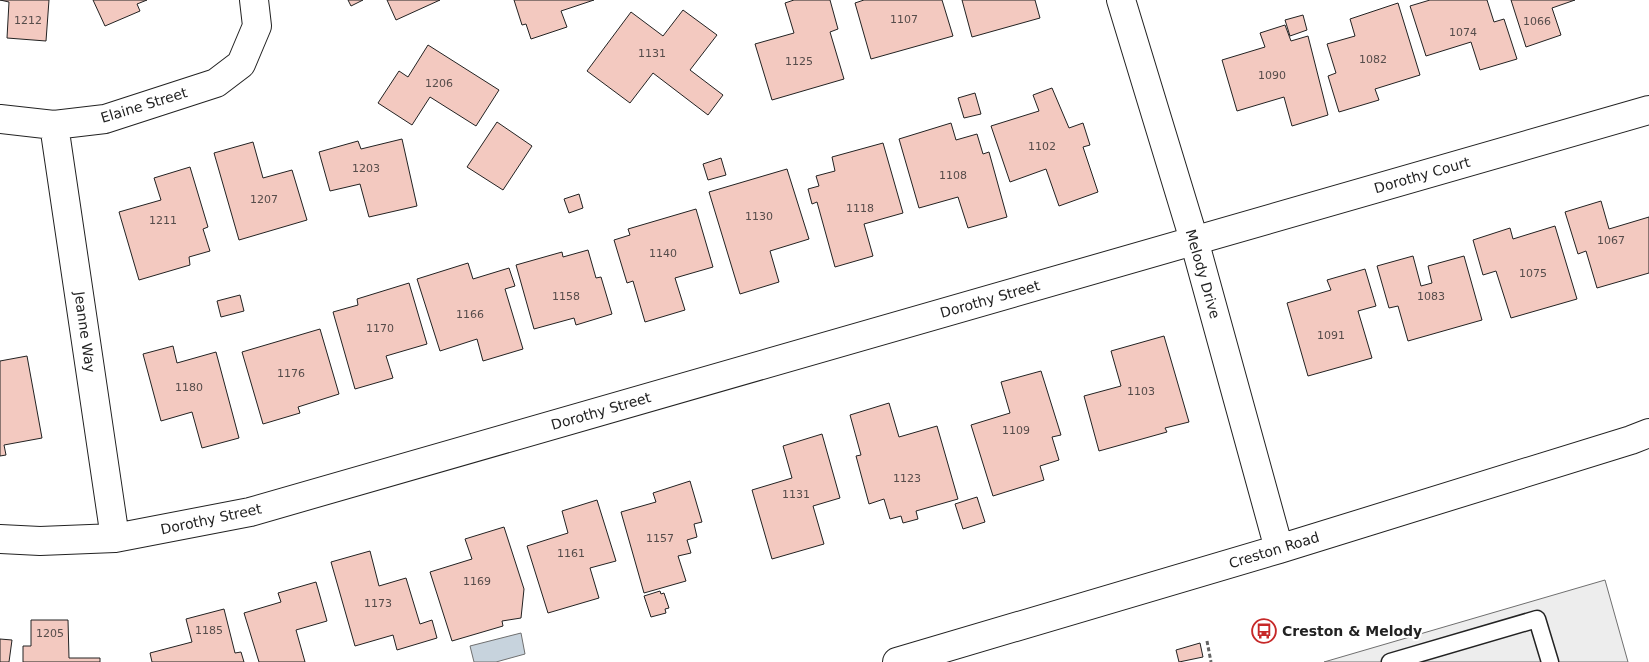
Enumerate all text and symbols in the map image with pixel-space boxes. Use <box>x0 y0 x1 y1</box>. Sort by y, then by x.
house number: 1107 <box>890 13 918 26</box>
house number: 1212 <box>14 14 42 27</box>
house number: 1066 <box>1523 15 1551 28</box>
house number: 1074 <box>1449 26 1477 39</box>
house number: 1131 <box>638 47 666 60</box>
house number: 1082 <box>1359 53 1387 66</box>
house number: 1125 <box>785 55 813 68</box>
house number: 1090 <box>1258 69 1286 82</box>
house number: 1206 <box>425 77 453 90</box>
street label: Elaine Street <box>99 84 190 126</box>
house number: 1102 <box>1028 140 1056 153</box>
street label: Dorothy Court <box>1372 154 1472 196</box>
house number: 1203 <box>352 162 380 175</box>
house number: 1108 <box>939 169 967 182</box>
house number: 1207 <box>250 193 278 206</box>
house number: 1118 <box>846 202 874 215</box>
house number: 1130 <box>745 210 773 223</box>
house number: 1211 <box>149 214 177 227</box>
street label: Melody Drive <box>1183 228 1223 320</box>
house number: 1067 <box>1597 234 1625 247</box>
house number: 1140 <box>649 247 677 260</box>
house number: 1075 <box>1519 267 1547 280</box>
street label: Dorothy Street <box>938 277 1042 321</box>
street label: Jeanne Way <box>71 289 99 374</box>
house number: 1158 <box>552 290 580 303</box>
house number: 1083 <box>1417 290 1445 303</box>
house number: 1166 <box>456 308 484 321</box>
house number: 1170 <box>366 322 394 335</box>
house number: 1091 <box>1317 329 1345 342</box>
house number: 1176 <box>277 367 305 380</box>
house number: 1180 <box>175 381 203 394</box>
house number: 1103 <box>1127 385 1155 398</box>
street label: Dorothy Street <box>549 389 653 433</box>
house number: 1109 <box>1002 424 1030 437</box>
house number: 1123 <box>893 472 921 485</box>
house number: 1131 <box>782 488 810 501</box>
street label: Dorothy Street <box>159 500 264 538</box>
street label: Creston Road <box>1227 529 1321 571</box>
house number: 1157 <box>646 532 674 545</box>
house number: 1161 <box>557 547 585 560</box>
house number: 1169 <box>463 575 491 588</box>
house number: 1173 <box>364 597 392 610</box>
bus stop icon: Creston & Melody <box>1251 618 1277 644</box>
place label: Creston & Melody <box>1282 623 1422 639</box>
house number: 1185 <box>195 624 223 637</box>
house number: 1205 <box>36 627 64 640</box>

